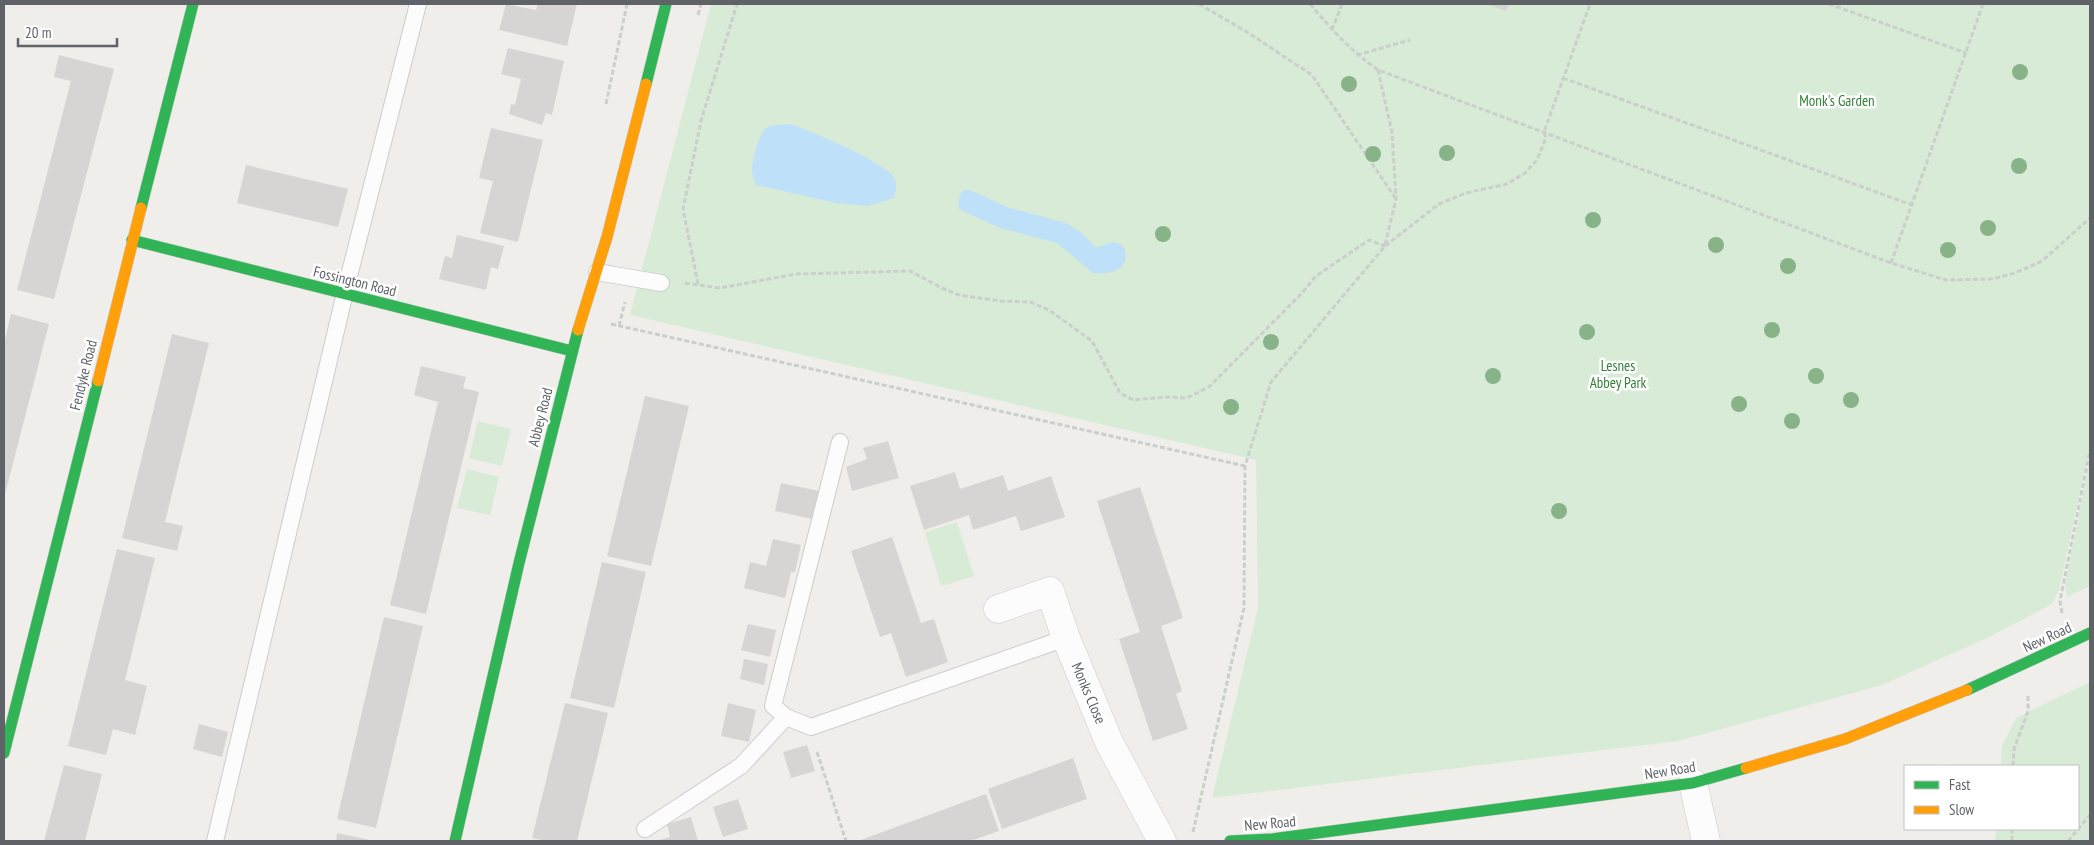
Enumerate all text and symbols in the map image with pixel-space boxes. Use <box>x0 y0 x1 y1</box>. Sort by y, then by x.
scale bar <box>18 15 116 47</box>
text: 20 m <box>25 23 51 42</box>
park label: Monk's Garden <box>1799 91 1875 110</box>
street label: Fossington Road <box>311 262 399 300</box>
street label: Fendyke Road <box>65 338 101 412</box>
park label: Lesnes Abbey Park <box>1590 356 1647 392</box>
street label: Abbey Road <box>524 386 556 448</box>
street label: New Road <box>2020 618 2074 656</box>
street label: Monks Close <box>1068 659 1110 727</box>
street label: New Road <box>1643 757 1697 783</box>
legend <box>1904 765 2079 830</box>
text: Fast <box>1949 775 1970 794</box>
text: Slow <box>1949 800 1974 819</box>
street label: New Road <box>1244 811 1296 835</box>

